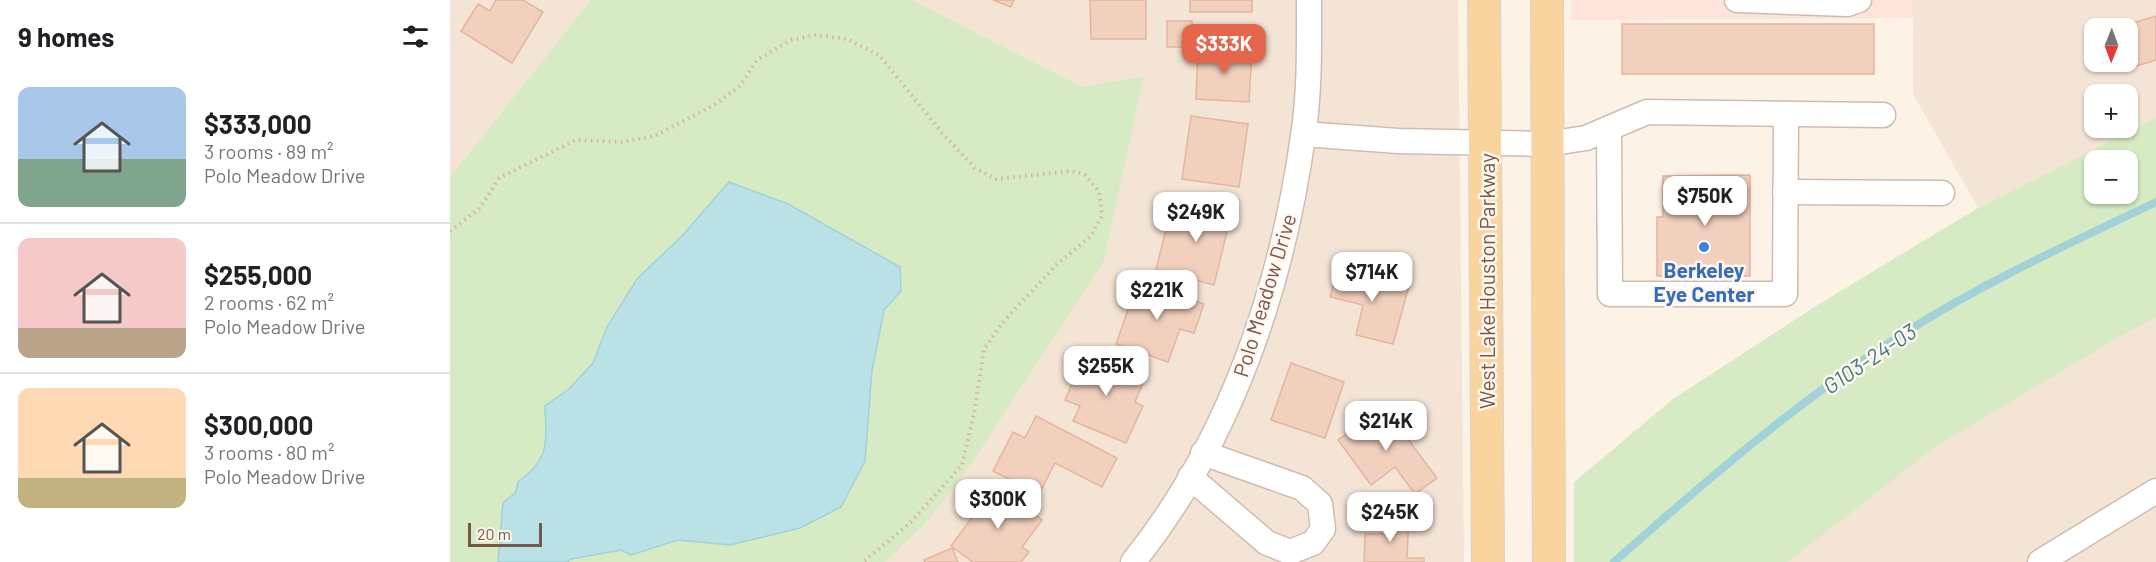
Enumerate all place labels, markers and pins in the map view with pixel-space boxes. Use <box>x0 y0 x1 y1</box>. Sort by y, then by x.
pin: $333K <box>1182 24 1266 75</box>
pin: $750K <box>1663 176 1747 227</box>
pin: $249K <box>1154 192 1238 243</box>
marker: Berkeley Eye Center <box>1697 240 1711 254</box>
pin: $714K <box>1330 252 1414 303</box>
place label: Berkeley Eye Center <box>1654 257 1754 306</box>
pin: $221K <box>1115 270 1199 321</box>
pin: $255K <box>1064 346 1148 397</box>
pin: $214K <box>1344 401 1428 452</box>
pin: $300K <box>956 479 1040 530</box>
pin: $245K <box>1348 492 1432 543</box>

